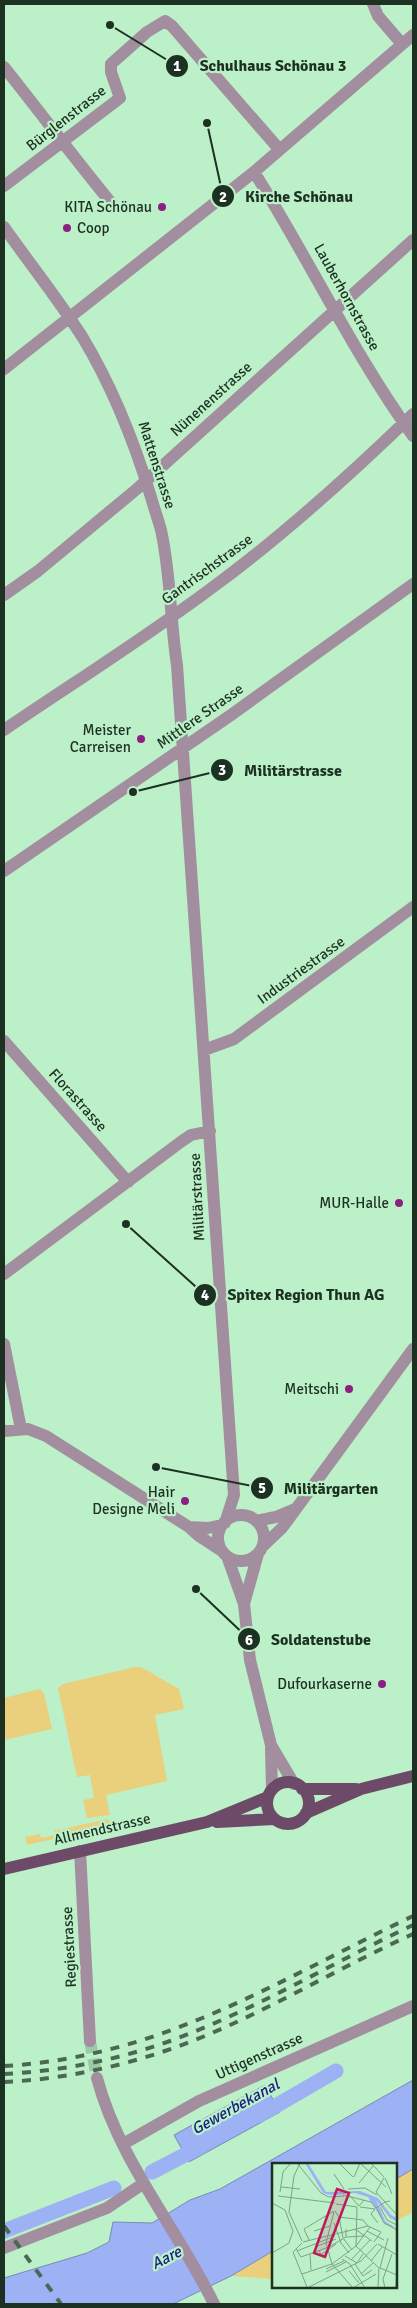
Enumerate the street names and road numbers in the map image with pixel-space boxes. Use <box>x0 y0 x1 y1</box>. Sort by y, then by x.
street label: Bürglenstrasse <box>23 81 109 155</box>
street label: Lauberhornstrasse <box>310 240 384 354</box>
street label: Nünenenstrasse <box>167 358 255 440</box>
street label: Mattenstrasse <box>134 419 180 511</box>
street label: Gantrischstrasse <box>158 530 256 608</box>
street label: Mittlere Strasse <box>153 679 247 753</box>
street label: Industriestrasse <box>254 932 348 1008</box>
street label: Florastrasse <box>45 1065 111 1135</box>
street label: Militärstrasse <box>186 1152 208 1242</box>
street label: Allmendstrasse <box>52 1809 152 1849</box>
street label: Regiestrasse <box>58 1906 80 1988</box>
street label: Uttigenstrasse <box>212 2029 306 2083</box>

